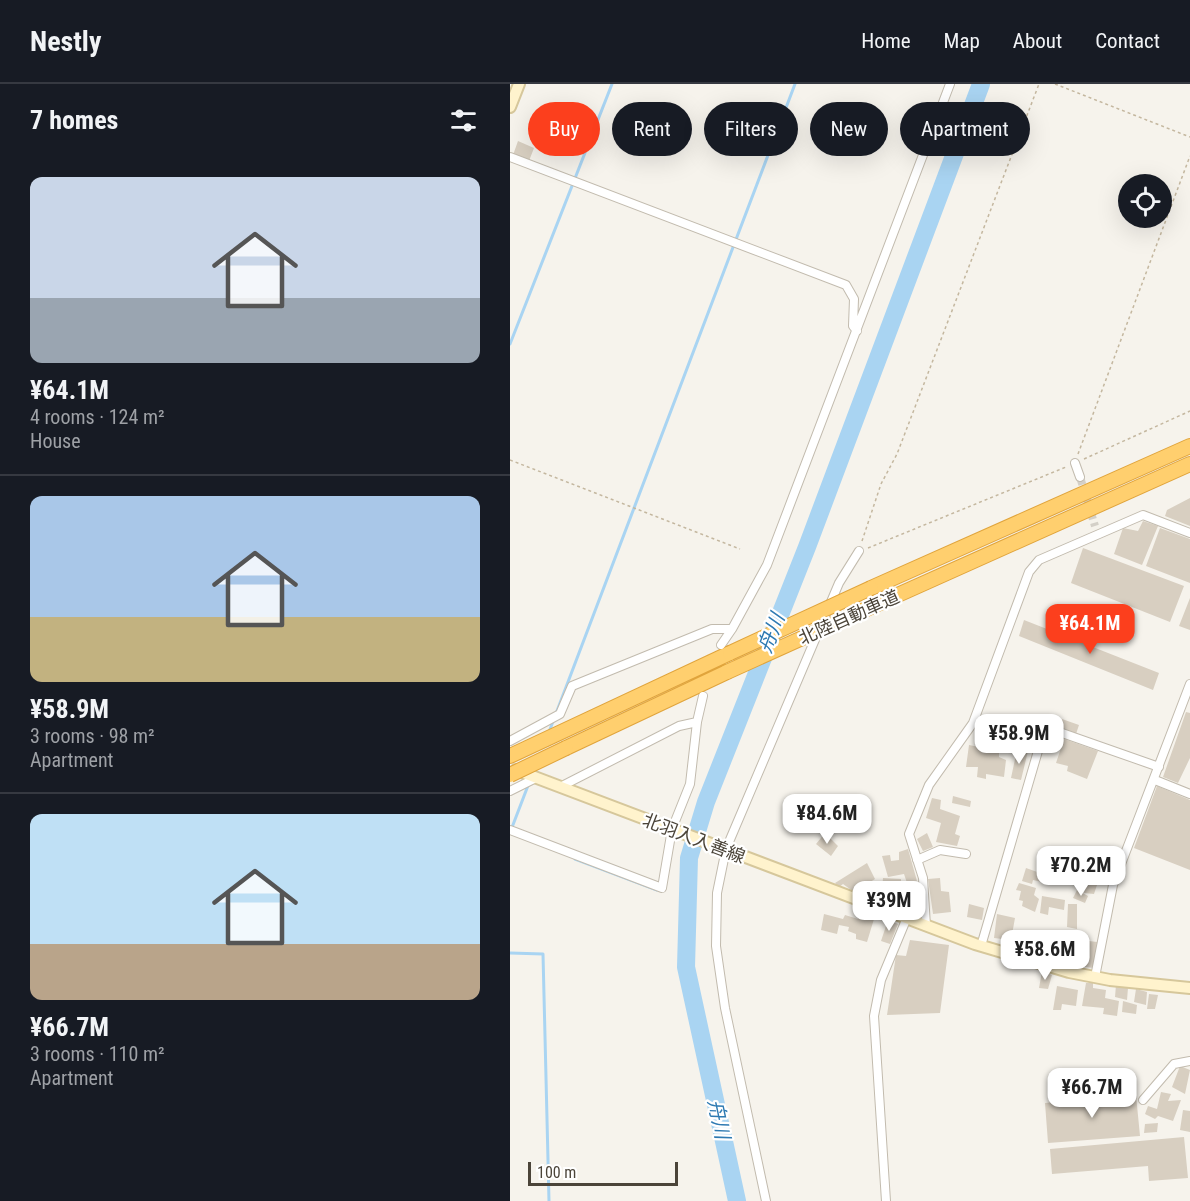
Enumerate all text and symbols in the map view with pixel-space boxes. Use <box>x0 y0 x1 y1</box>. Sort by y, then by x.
text: Nestly <box>30 25 101 58</box>
text: Home <box>861 29 911 53</box>
text: Map <box>944 29 980 53</box>
text: About <box>1013 29 1062 53</box>
text: Contact <box>1095 29 1160 53</box>
chip: Buy <box>528 102 600 156</box>
chip: Rent <box>612 102 692 156</box>
chip: Filters <box>704 102 798 156</box>
chip: New <box>810 102 888 156</box>
chip: Apartment <box>900 102 1030 156</box>
icon: filters <box>447 104 480 137</box>
text: 7 homes <box>30 105 118 135</box>
map controls <box>1118 174 1172 228</box>
button: locate <box>1118 174 1172 228</box>
icon: home <box>201 216 309 324</box>
text: ¥64.1M <box>30 375 109 405</box>
text: 4 rooms · 124 m² <box>30 405 165 429</box>
text: House <box>30 429 81 453</box>
icon: home <box>201 535 309 643</box>
street label: 北陸自動車道 <box>795 585 903 649</box>
pin: ¥64.1M <box>1041 604 1139 655</box>
water label: 舟川 <box>753 608 790 656</box>
text: ¥64.1M <box>1060 611 1120 635</box>
text: ¥58.9M <box>30 694 109 724</box>
pin: ¥58.9M <box>970 714 1068 765</box>
text: ¥58.9M <box>989 721 1049 745</box>
text: 3 rooms · 98 m² <box>30 724 155 748</box>
text: Apartment <box>30 748 114 772</box>
pin: ¥84.6M <box>778 794 876 845</box>
text: ¥84.6M <box>797 801 857 825</box>
street label: 北羽入入善線 <box>640 809 748 867</box>
pin: ¥70.2M <box>1032 846 1130 897</box>
icon: home <box>201 853 309 961</box>
text: ¥70.2M <box>1051 853 1111 877</box>
pin: ¥39M <box>853 881 925 932</box>
text: ¥39M <box>867 888 911 912</box>
pin: ¥58.6M <box>996 930 1094 981</box>
text: ¥58.6M <box>1015 937 1075 961</box>
text: ¥66.7M <box>30 1012 109 1042</box>
text: 3 rooms · 110 m² <box>30 1042 165 1066</box>
text: Apartment <box>30 1066 114 1090</box>
pin: ¥66.7M <box>1043 1068 1141 1119</box>
text: ¥66.7M <box>1062 1075 1122 1099</box>
water label: 舟川 <box>703 1097 735 1143</box>
scale bar <box>528 1159 678 1186</box>
text: 100 m <box>537 1163 576 1182</box>

